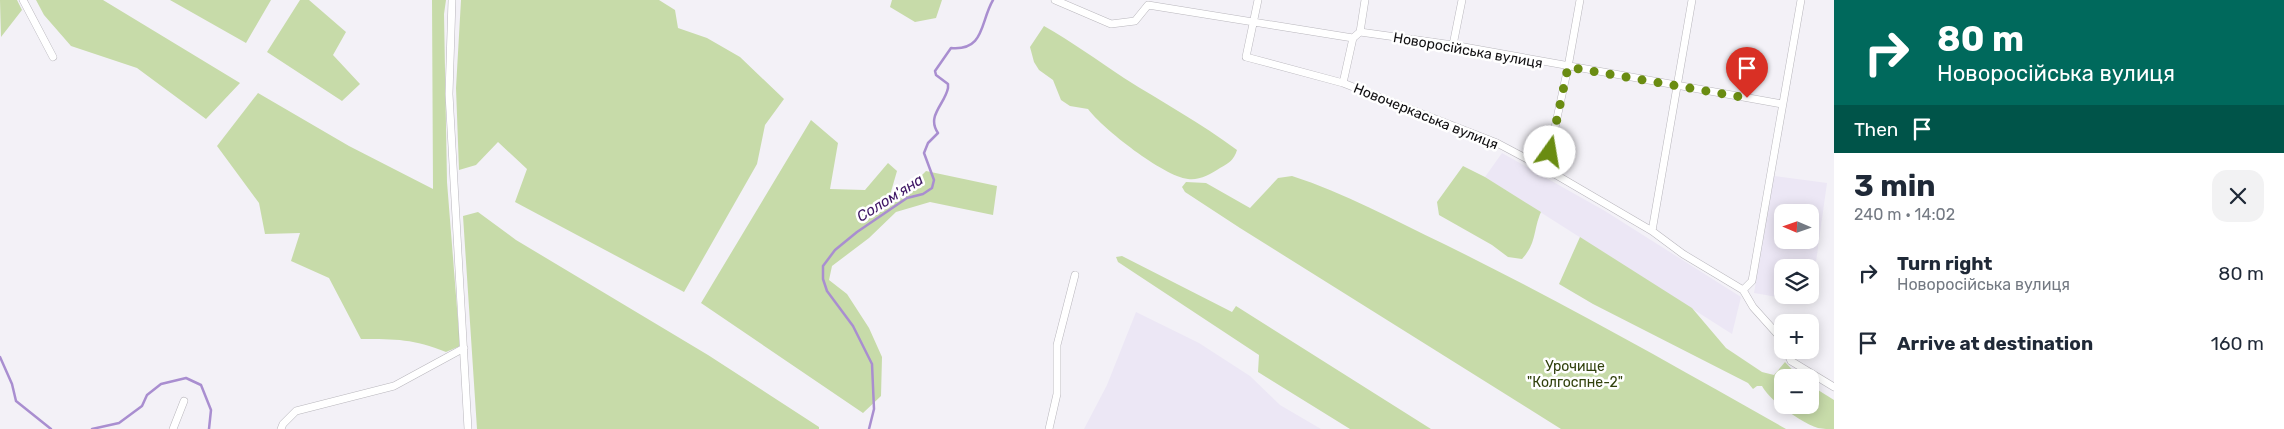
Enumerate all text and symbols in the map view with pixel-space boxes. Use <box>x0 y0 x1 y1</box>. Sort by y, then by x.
text: 80 m <box>1937 18 2024 60</box>
icon: right <box>1854 20 1919 85</box>
street label: Новоросійська вулиця <box>1392 29 1544 72</box>
pin <box>1726 47 1768 98</box>
icon: arrive <box>1733 54 1761 82</box>
text: Новоросійська вулиця <box>1937 60 2175 87</box>
street label: Новочеркаська вулиця <box>1351 80 1501 153</box>
icon: arrive <box>1908 115 1936 143</box>
text: Then <box>1854 118 1898 141</box>
position arrow <box>1523 125 1575 177</box>
text: 3 min <box>1854 168 1936 204</box>
water label: Солом'яна <box>853 170 927 226</box>
button: close <box>2212 170 2264 222</box>
north arrow <box>1774 204 1819 249</box>
map controls <box>1774 204 1819 414</box>
text: 240 m · 14:02 <box>1854 205 1955 224</box>
text: Turn right <box>1897 252 1992 275</box>
button: layers <box>1774 259 1819 304</box>
icon: right <box>1854 259 1882 287</box>
text: 80 m <box>2218 262 2264 285</box>
text: Новоросійська вулиця <box>1897 275 2070 294</box>
button: + <box>1774 314 1819 359</box>
icon: arrive <box>1854 329 1882 357</box>
text: Arrive at destination <box>1897 332 2093 355</box>
text: 160 m <box>2211 332 2264 355</box>
park label: Урочище "Колгоспне-2" <box>1527 358 1623 391</box>
button: − <box>1774 369 1819 414</box>

